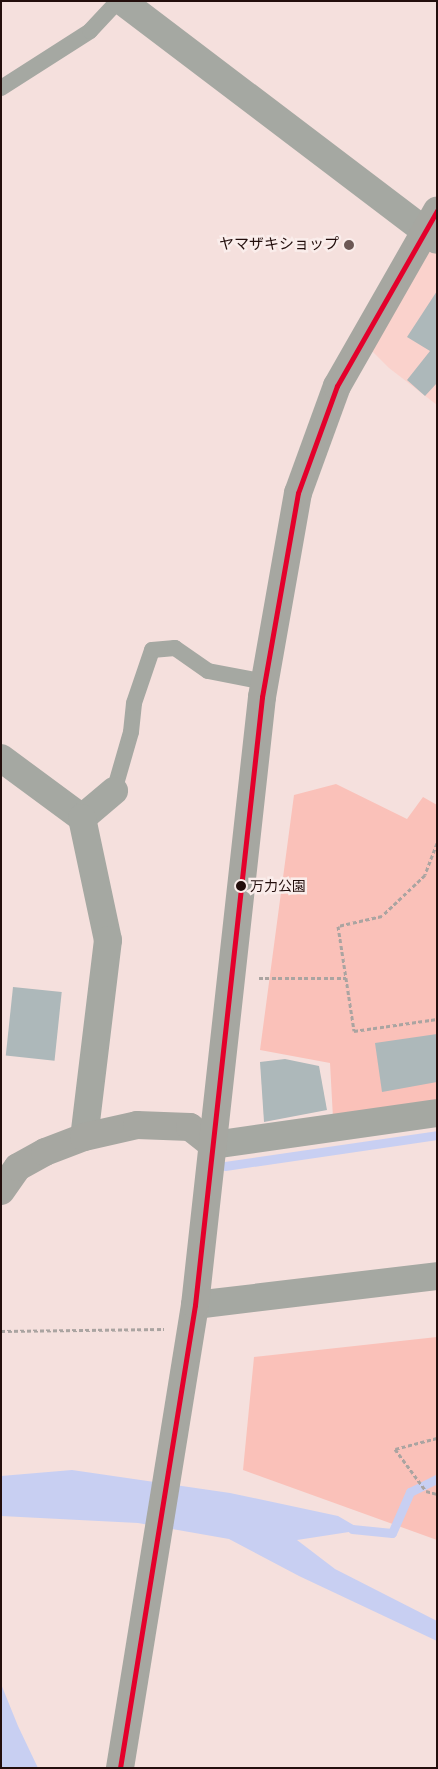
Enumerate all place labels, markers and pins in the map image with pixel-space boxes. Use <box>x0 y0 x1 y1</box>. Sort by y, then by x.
place label: ヤマザキショップ <box>219 236 339 254</box>
marker: ヤマザキショップ <box>343 239 355 251</box>
place label: 万力公園 <box>250 878 306 894</box>
marker: 万力公園 <box>236 881 246 891</box>

